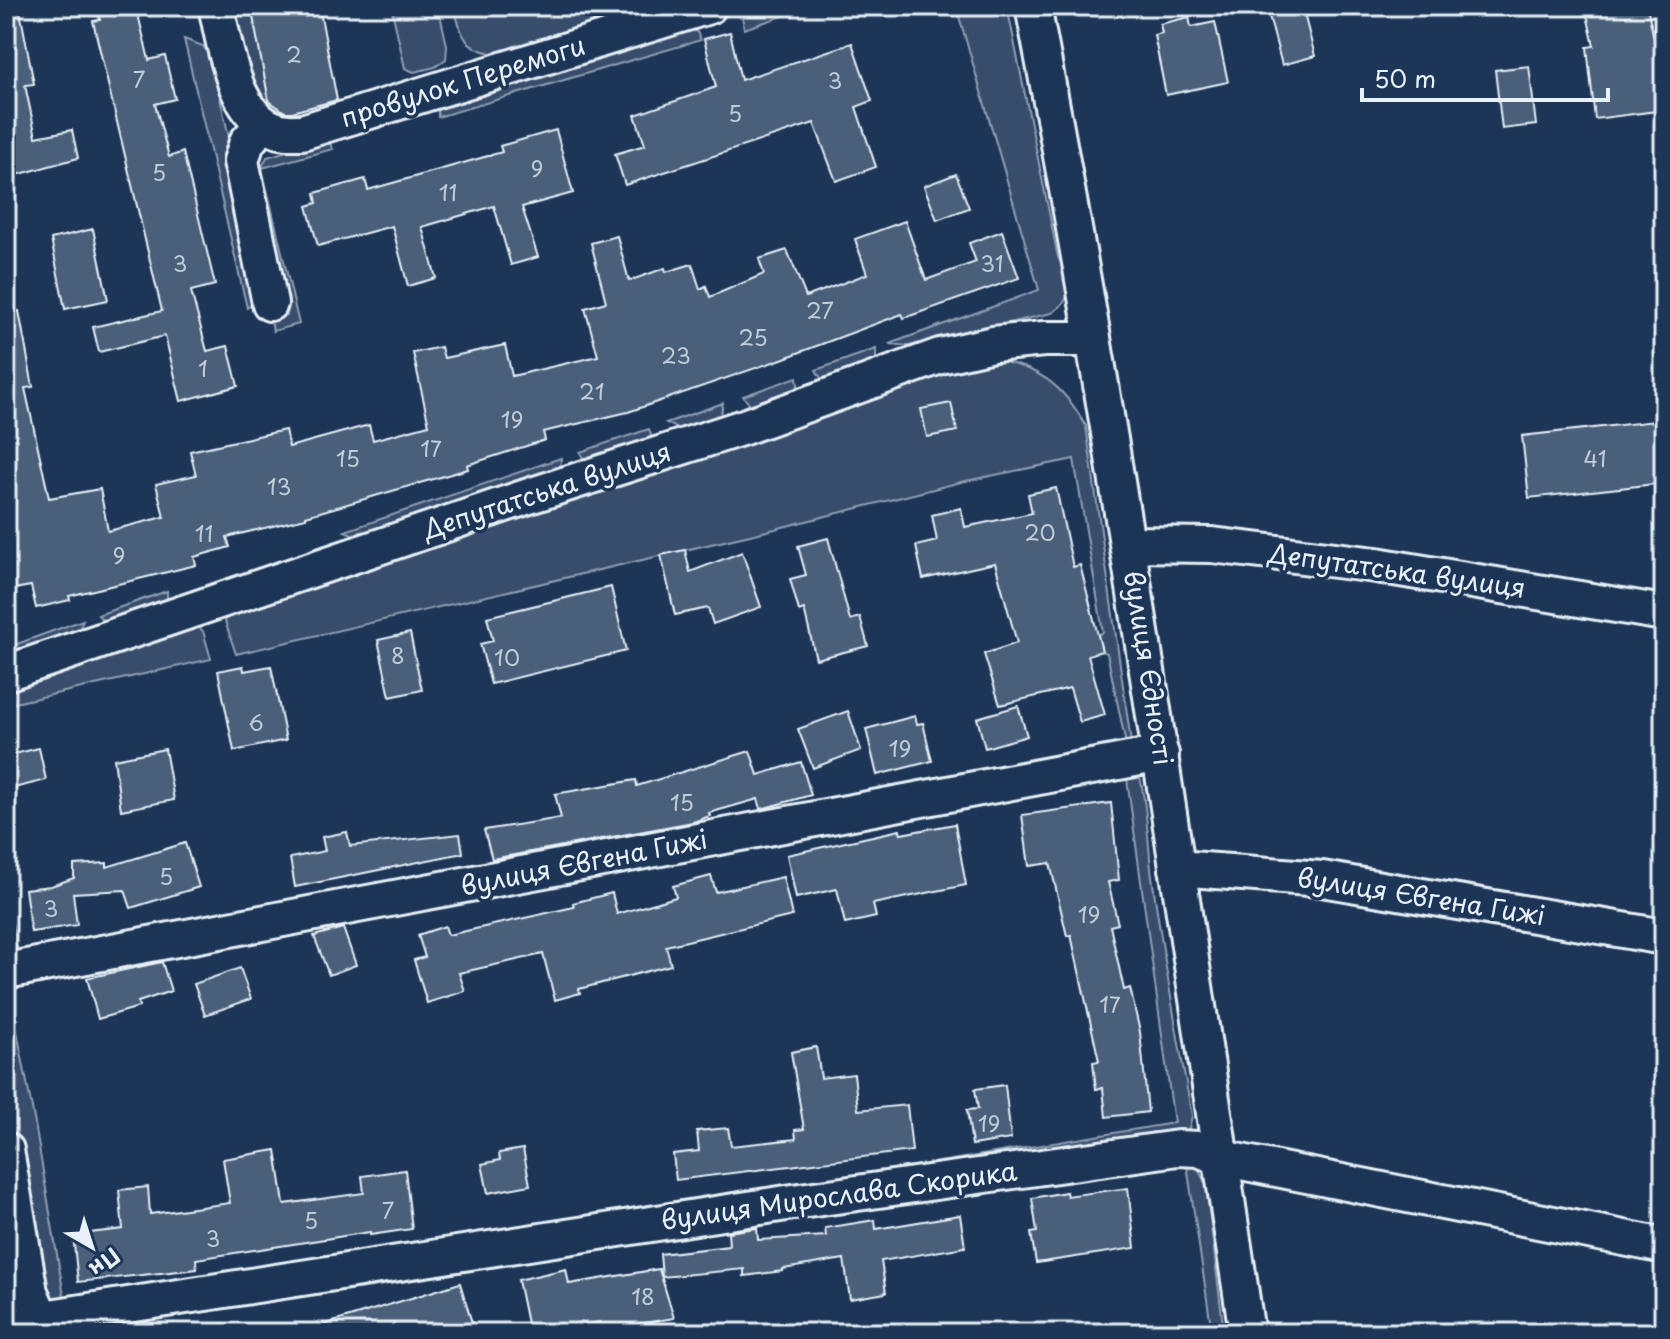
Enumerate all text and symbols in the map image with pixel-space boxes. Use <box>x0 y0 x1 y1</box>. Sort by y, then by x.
street label: провулок Перемоги <box>336 25 590 136</box>
house number: 2 <box>286 37 302 70</box>
scale bar <box>1362 52 1608 102</box>
text: 50 m <box>1374 60 1436 96</box>
house number: 7 <box>133 62 145 95</box>
house number: 3 <box>828 63 842 96</box>
house number: 5 <box>728 96 742 129</box>
house number: 9 <box>531 151 543 184</box>
house number: 5 <box>152 155 166 188</box>
house number: 11 <box>439 175 457 208</box>
house number: 3 <box>173 246 187 279</box>
house number: 31 <box>980 246 1004 279</box>
house number: 27 <box>806 293 834 326</box>
house number: 25 <box>738 320 768 353</box>
house number: 23 <box>661 338 691 371</box>
house number: 1 <box>198 351 208 384</box>
house number: 21 <box>579 374 605 407</box>
house number: 19 <box>501 402 523 435</box>
street label: Депутатська вулиця <box>416 431 676 548</box>
house number: 17 <box>420 431 442 464</box>
house number: 15 <box>336 441 360 474</box>
house number: 41 <box>1583 441 1607 474</box>
house number: 13 <box>267 469 291 502</box>
house number: 20 <box>1024 515 1056 548</box>
house number: 11 <box>195 516 213 549</box>
street label: Депутатська вулиця <box>1265 532 1528 607</box>
house number: 9 <box>113 538 125 571</box>
street label: вулиця Єдності <box>1115 568 1184 768</box>
house number: 8 <box>391 638 405 671</box>
house number: 10 <box>494 640 520 673</box>
house number: 6 <box>248 705 264 738</box>
house number: 19 <box>889 731 911 764</box>
house number: 15 <box>670 785 694 818</box>
street label: вулиця Євгена Гижі <box>457 818 710 905</box>
street label: вулиця Євгена Гижі <box>1294 857 1548 934</box>
house number: 5 <box>159 859 173 892</box>
house number: 3 <box>44 891 58 924</box>
house number: 19 <box>1078 897 1100 930</box>
house number: 17 <box>1099 987 1121 1020</box>
house number: 19 <box>978 1106 1000 1139</box>
street label: вулиця Мирослава Скорика <box>658 1150 1020 1239</box>
house number: 7 <box>382 1193 394 1226</box>
house number: 5 <box>304 1203 318 1236</box>
north arrow <box>52 1207 132 1287</box>
house number: 3 <box>206 1221 220 1254</box>
text: Пн <box>83 1241 128 1287</box>
house number: 18 <box>631 1279 655 1312</box>

